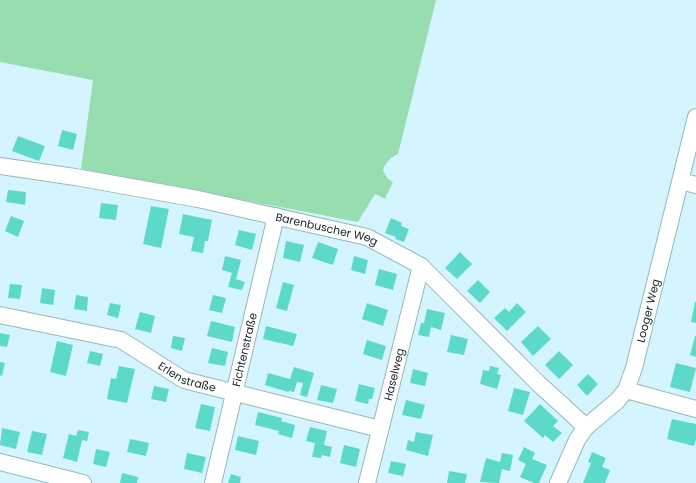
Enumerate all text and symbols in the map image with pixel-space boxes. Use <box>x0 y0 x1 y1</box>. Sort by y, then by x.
street label: Barenbuscher Weg <box>274 209 381 250</box>
street label: Looger Weg <box>633 277 664 344</box>
street label: Fichtenstraße <box>228 311 261 388</box>
street label: Haselweg <box>380 346 408 402</box>
street label: Erlenstraße <box>155 358 218 396</box>

